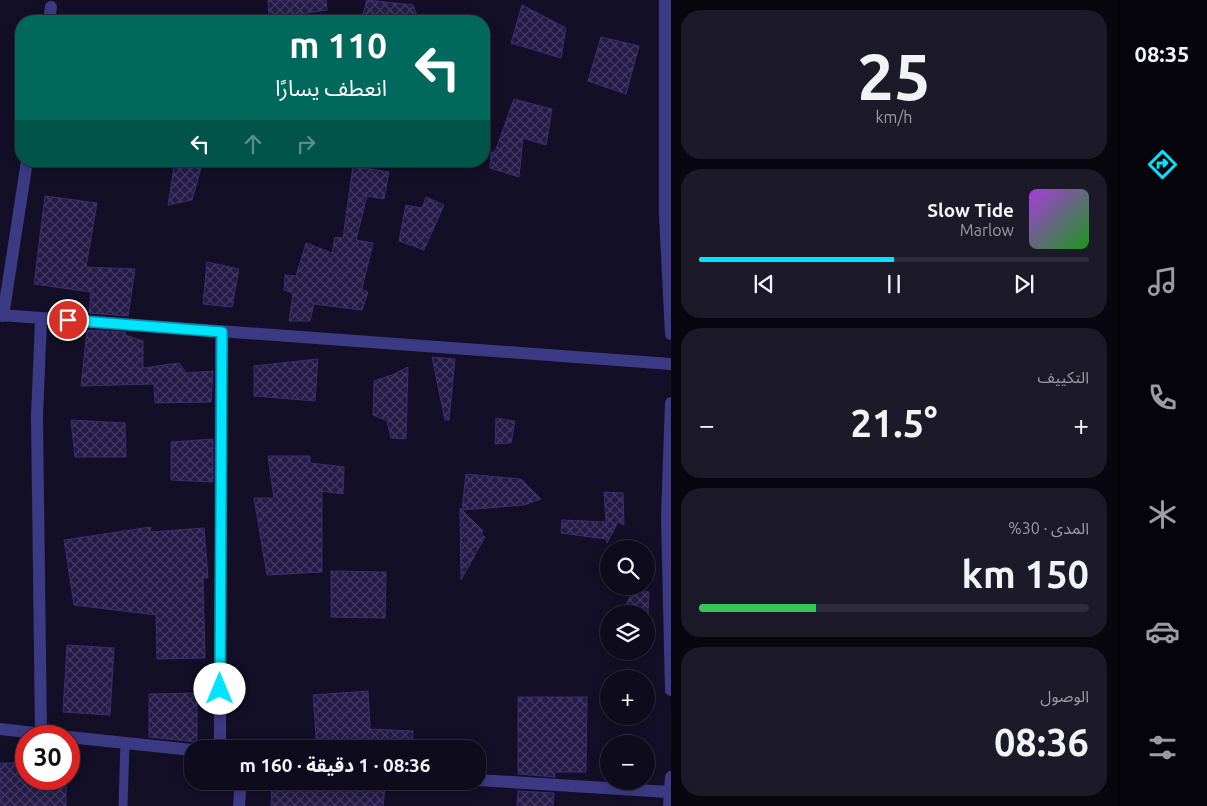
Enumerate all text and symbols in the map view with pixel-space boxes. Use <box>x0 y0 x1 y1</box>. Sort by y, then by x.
text: 110 m <box>289 25 387 65</box>
icon: left <box>405 35 470 100</box>
text: 25 <box>857 39 931 112</box>
text: 08:35 <box>1134 41 1190 66</box>
text: انعطف يسارًا <box>275 75 387 100</box>
text: km/h <box>876 108 912 126</box>
icon: left <box>186 130 214 158</box>
icon: ahead <box>239 130 267 158</box>
icon: right <box>292 130 320 158</box>
icon: directions <box>1145 147 1180 182</box>
text: Slow Tide <box>927 199 1014 221</box>
text: Marlow <box>960 221 1014 239</box>
icon: music <box>1145 264 1180 299</box>
icon: previous <box>750 270 778 298</box>
icon: pause <box>880 270 908 298</box>
icon: next <box>1010 270 1038 298</box>
pin <box>47 299 89 341</box>
icon: arrive <box>54 306 82 334</box>
text: التكييف <box>1037 368 1089 386</box>
icon: phone <box>1145 380 1180 415</box>
text: 21.5° <box>850 402 938 444</box>
text: − <box>699 409 715 440</box>
text: + <box>1073 409 1089 440</box>
icon: climate <box>1145 497 1180 532</box>
text: المدى · 30% <box>1008 519 1089 537</box>
map controls <box>600 540 655 790</box>
button: search <box>600 540 655 595</box>
text: 150 km <box>962 553 1089 595</box>
button: layers <box>600 605 655 660</box>
icon: car <box>1145 614 1180 649</box>
position arrow <box>193 662 245 714</box>
button: + <box>600 670 655 725</box>
text: الوصول <box>1040 687 1089 705</box>
text: 08:36 <box>994 721 1089 763</box>
speed limit sign: 30 <box>15 725 80 790</box>
icon: filters <box>1145 730 1180 765</box>
button: − <box>600 735 655 790</box>
text: 08:36 · 1 دقيقة · 160 m <box>239 754 431 776</box>

